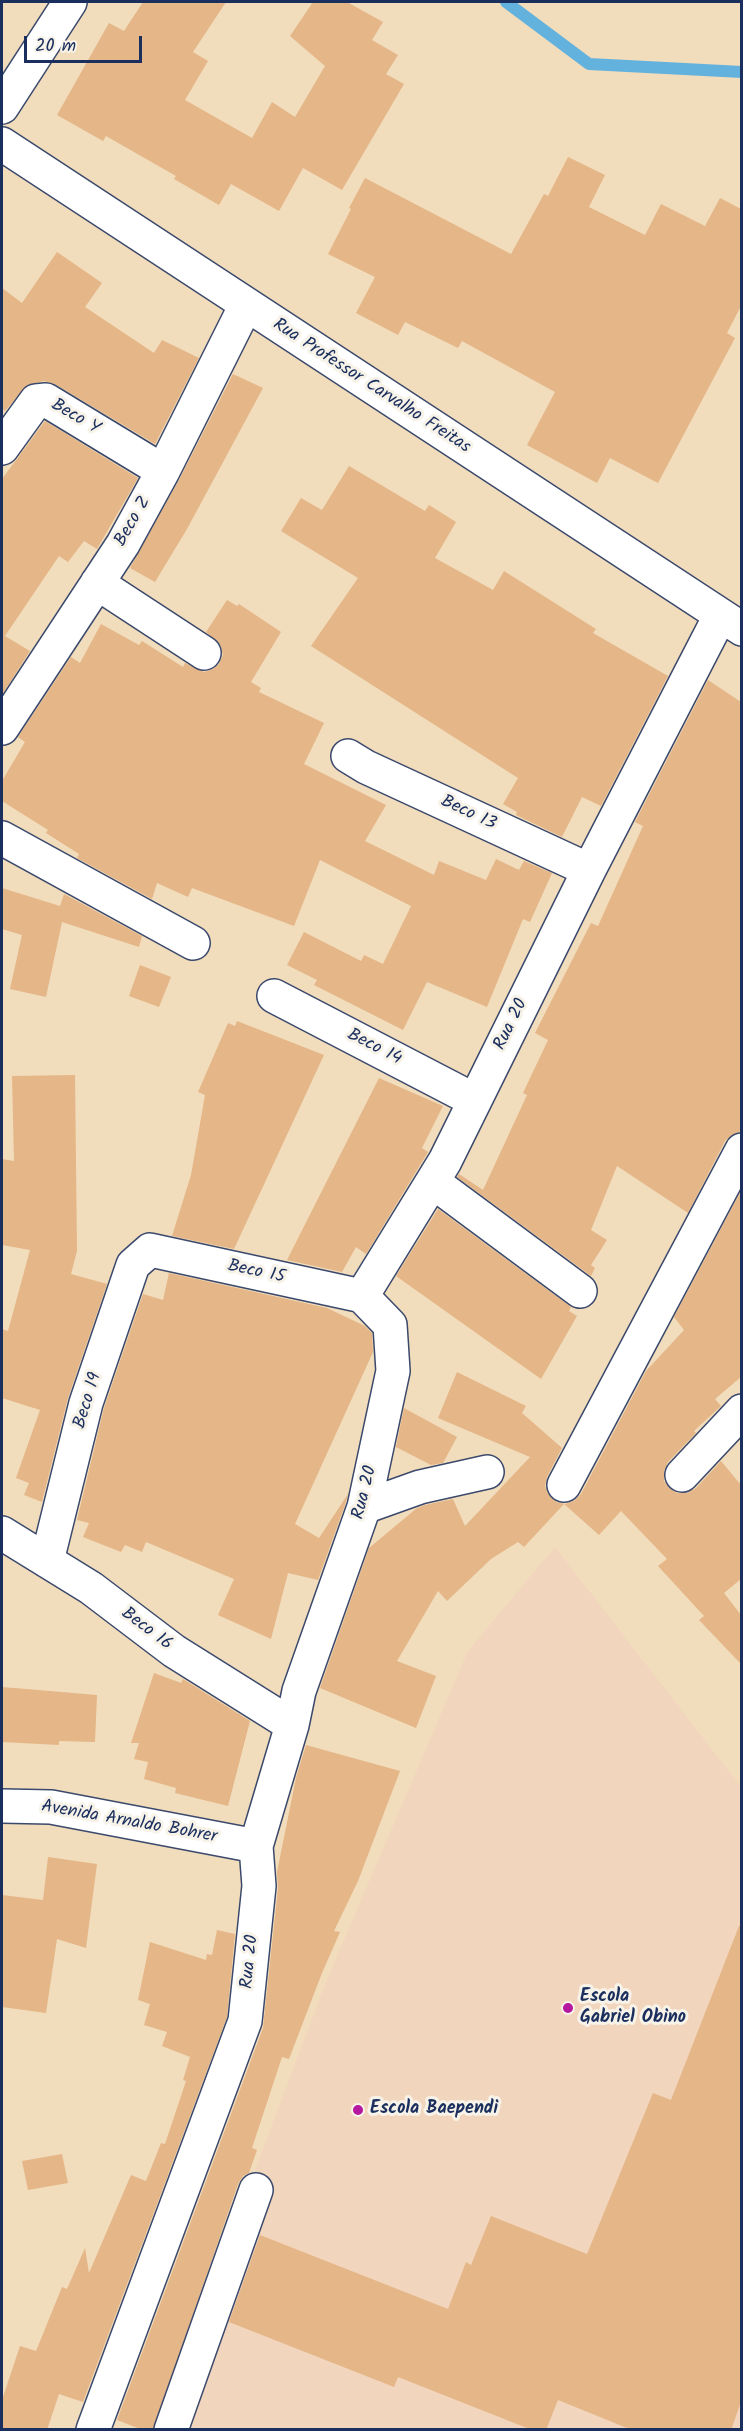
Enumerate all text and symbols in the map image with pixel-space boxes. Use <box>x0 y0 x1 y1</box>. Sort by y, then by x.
scale bar <box>27 24 146 62</box>
text: 20 m <box>35 32 76 61</box>
street label: Rua Professor Carvalho Freitas <box>268 315 474 459</box>
street label: Beco Y <box>47 395 103 441</box>
street label: Beco Z <box>111 493 157 551</box>
street label: Beco 13 <box>437 792 499 836</box>
street label: Rua 20 <box>490 996 534 1054</box>
street label: Beco 14 <box>343 1025 405 1071</box>
street label: Beco 15 <box>225 1256 287 1290</box>
street label: Beco 19 <box>70 1370 108 1432</box>
street label: Rua 20 <box>349 1464 383 1522</box>
street label: Beco 16 <box>116 1604 176 1656</box>
street label: Avenida Arnaldo Bohrer <box>39 1797 219 1849</box>
street label: Rua 20 <box>237 1934 265 1990</box>
place label: Escola Gabriel Obino <box>580 1987 686 2030</box>
marker: Escola Gabriel Obino <box>561 2001 575 2015</box>
place label: Escola Baependi <box>370 2099 498 2121</box>
marker: Escola Baependi <box>351 2103 365 2117</box>

